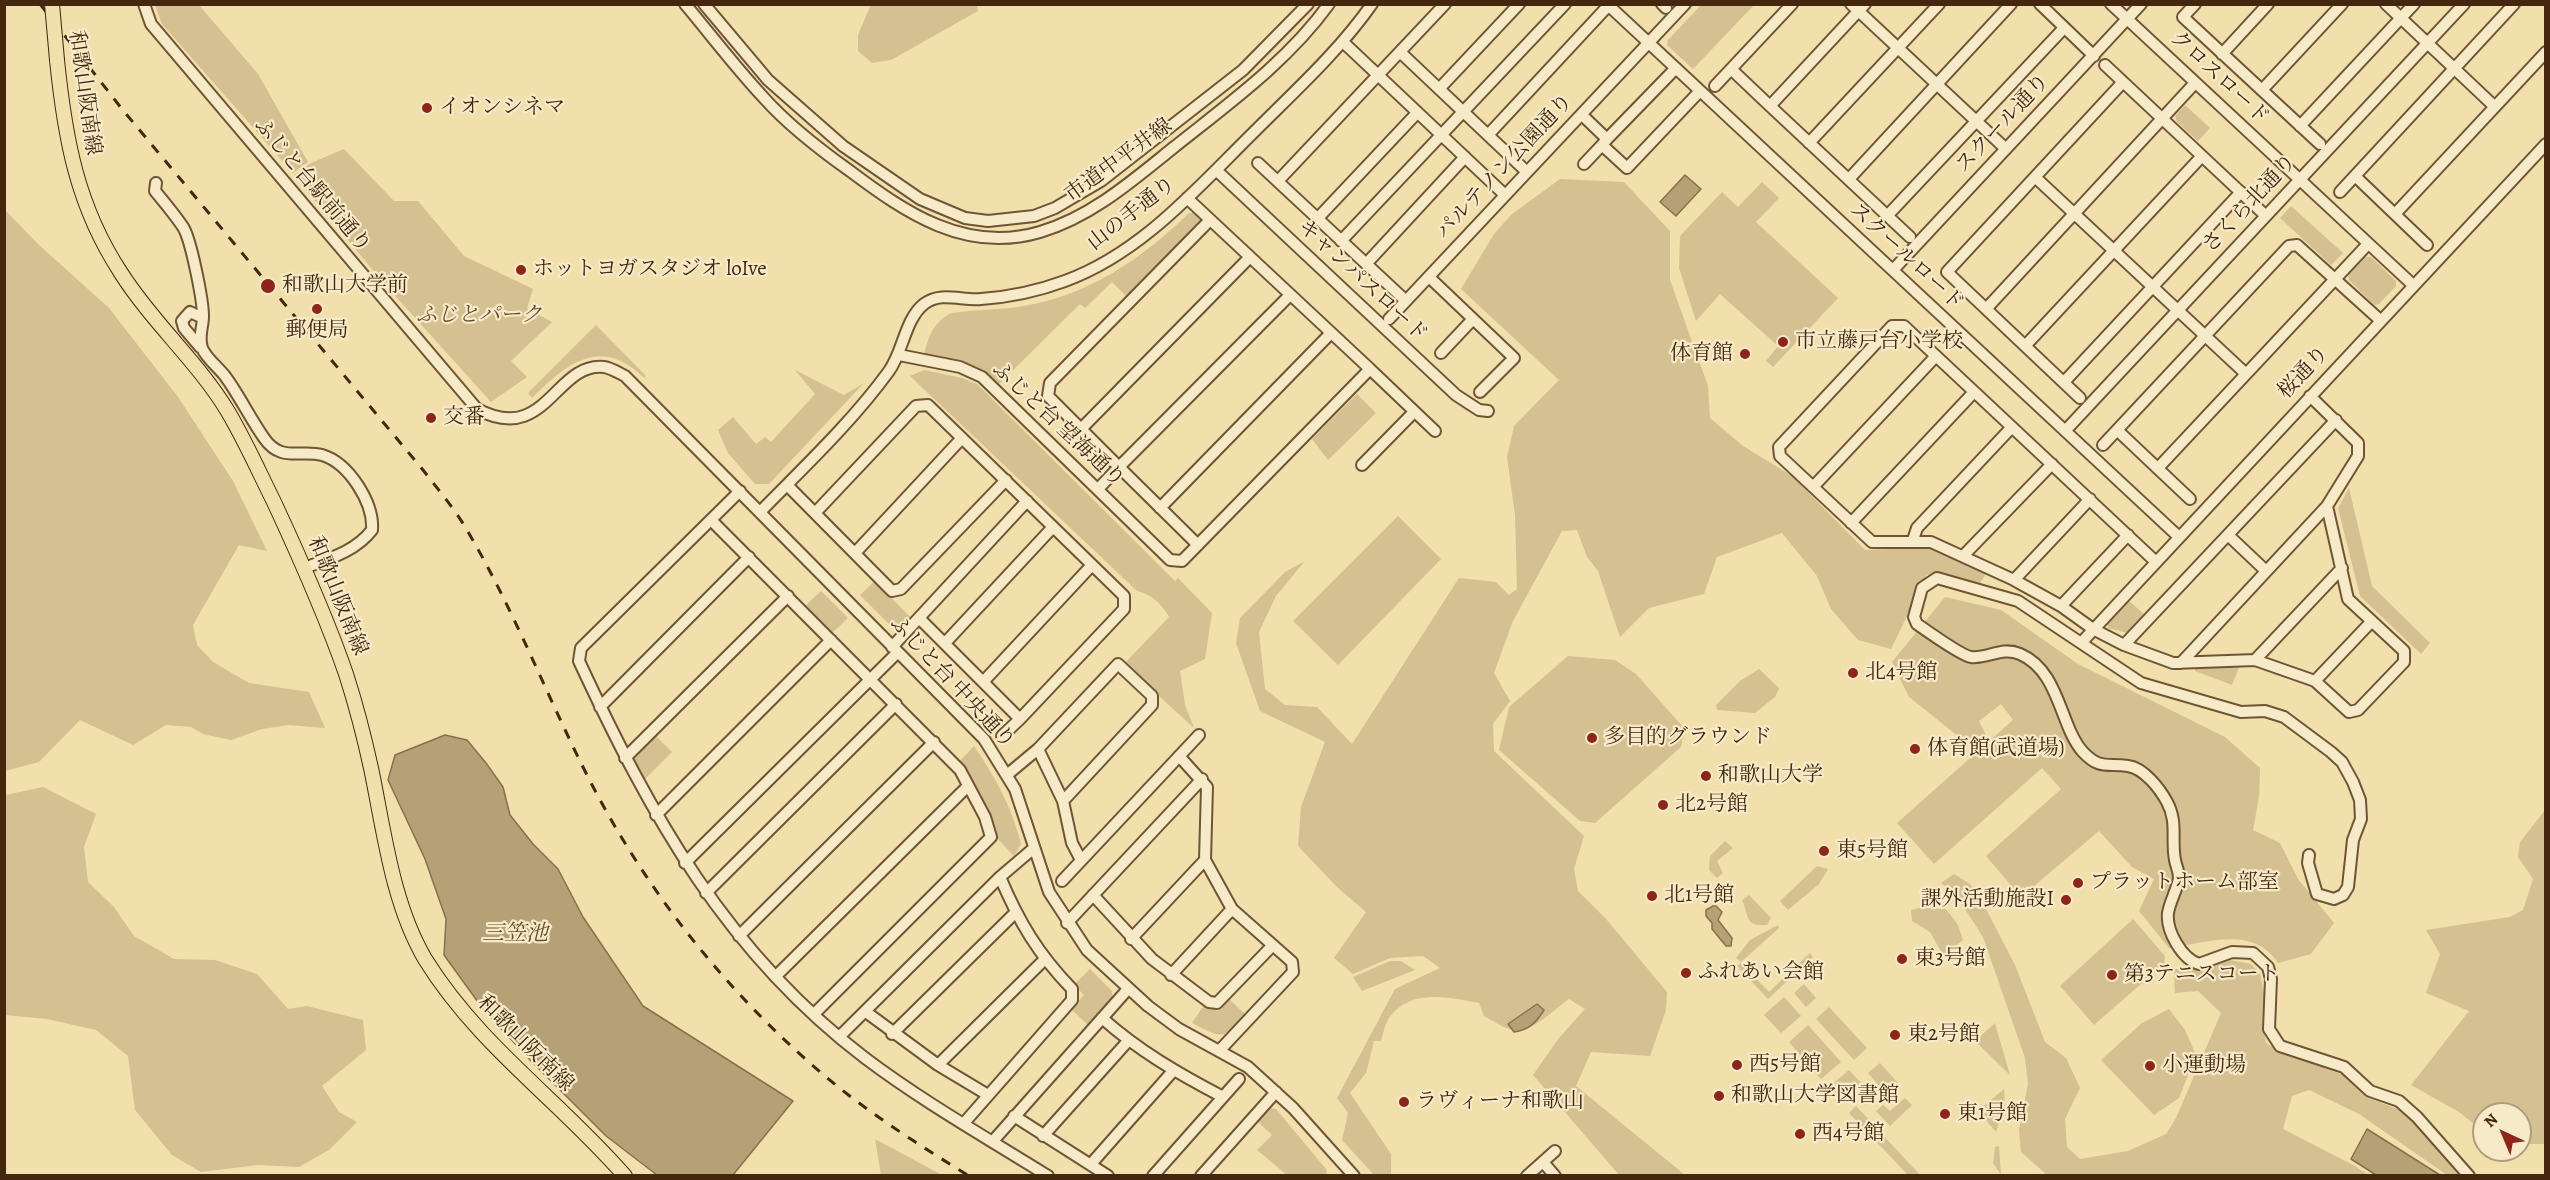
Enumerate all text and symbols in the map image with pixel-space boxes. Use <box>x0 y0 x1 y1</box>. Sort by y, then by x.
street label: クロスロード <box>2164 26 2274 130</box>
street label: 和歌山阪南線 <box>63 29 105 157</box>
street label: スクール通り <box>1951 69 2055 179</box>
street label: パルテノン公園通り <box>1431 89 1579 245</box>
place label: イオンシネマ <box>439 95 565 121</box>
marker: イオンシネマ <box>420 101 434 115</box>
street label: ふじと台駅前通り <box>248 114 376 258</box>
street label: 市道中平井線 <box>1061 114 1177 208</box>
street label: さくら北通り <box>2198 149 2302 259</box>
street label: 山の手通り <box>1083 172 1181 256</box>
street label: スクールロード <box>1844 198 1968 316</box>
street label: キャンパスロード <box>1292 214 1432 348</box>
place label: ホットヨガスタジオ loIve <box>533 257 767 283</box>
marker: ホットヨガスタジオ loIve <box>514 263 528 277</box>
place label: 和歌山大学前 <box>282 273 408 299</box>
marker: 和歌山大学前 <box>259 277 277 295</box>
marker: 郵便局 <box>310 302 324 316</box>
park label: ふじとパーク <box>416 303 542 329</box>
place label: 郵便局 <box>286 318 348 344</box>
place label: 市立藤戸台小学校 <box>1795 329 1963 355</box>
marker: 市立藤戸台小学校 <box>1776 335 1790 349</box>
place label: 体育館 <box>1670 341 1733 367</box>
street label: 桜通り <box>2273 341 2335 405</box>
marker: 体育館 <box>1738 347 1752 361</box>
street label: ふじと台 望海通り <box>986 357 1130 493</box>
place label: 交番 <box>443 405 485 431</box>
marker: 交番 <box>424 411 438 425</box>
street label: 和歌山阪南線 <box>302 533 372 659</box>
street label: ふじと台 中央通り <box>884 611 1020 755</box>
place label: 北4号館 <box>1865 660 1938 686</box>
marker: 北4号館 <box>1846 666 1860 680</box>
place label: 多目的グラウンド <box>1604 725 1772 751</box>
marker: 多目的グラウンド <box>1585 731 1599 745</box>
place label: 体育館(武道場) <box>1927 736 2065 762</box>
marker: 体育館(武道場) <box>1908 742 1922 756</box>
place label: 和歌山大学 <box>1718 763 1823 789</box>
marker: 和歌山大学 <box>1699 769 1713 783</box>
place label: 北2号館 <box>1675 792 1748 818</box>
marker: 北2号館 <box>1656 798 1670 812</box>
place label: 東5号館 <box>1836 838 1908 864</box>
marker: 東5号館 <box>1817 844 1831 858</box>
place label: プラットホーム部室 <box>2090 870 2279 896</box>
marker: プラットホーム部室 <box>2071 876 2085 890</box>
place label: 北1号館 <box>1664 883 1734 909</box>
place label: 課外活動施設I <box>1920 887 2054 913</box>
marker: 北1号館 <box>1645 889 1659 903</box>
marker: 課外活動施設I <box>2059 893 2073 907</box>
water label: 三笠池 <box>482 922 548 948</box>
place label: 東3号館 <box>1914 946 1986 972</box>
marker: 東3号館 <box>1895 952 1909 966</box>
place label: ふれあい会館 <box>1698 960 1824 986</box>
place label: 第3テニスコート <box>2124 962 2280 988</box>
marker: ふれあい会館 <box>1679 966 1693 980</box>
marker: 第3テニスコート <box>2105 968 2119 982</box>
street label: 和歌山阪南線 <box>472 991 578 1097</box>
place label: 東2号館 <box>1907 1022 1980 1048</box>
marker: 東2号館 <box>1888 1028 1902 1042</box>
place label: 西5号館 <box>1749 1052 1821 1078</box>
place label: 小運動場 <box>2162 1053 2246 1079</box>
marker: 西5号館 <box>1730 1058 1744 1072</box>
marker: 小運動場 <box>2143 1059 2157 1073</box>
place label: 和歌山大学図書館 <box>1731 1083 1899 1109</box>
place label: ラヴィーナ和歌山 <box>1416 1089 1584 1115</box>
marker: 和歌山大学図書館 <box>1712 1089 1726 1103</box>
marker: ラヴィーナ和歌山 <box>1397 1095 1411 1109</box>
place label: 東1号館 <box>1957 1101 2027 1127</box>
north arrow <box>2472 1102 2532 1162</box>
marker: 東1号館 <box>1938 1107 1952 1121</box>
text: N <box>2479 1109 2503 1132</box>
place label: 西4号館 <box>1812 1121 1885 1147</box>
marker: 西4号館 <box>1793 1127 1807 1141</box>

